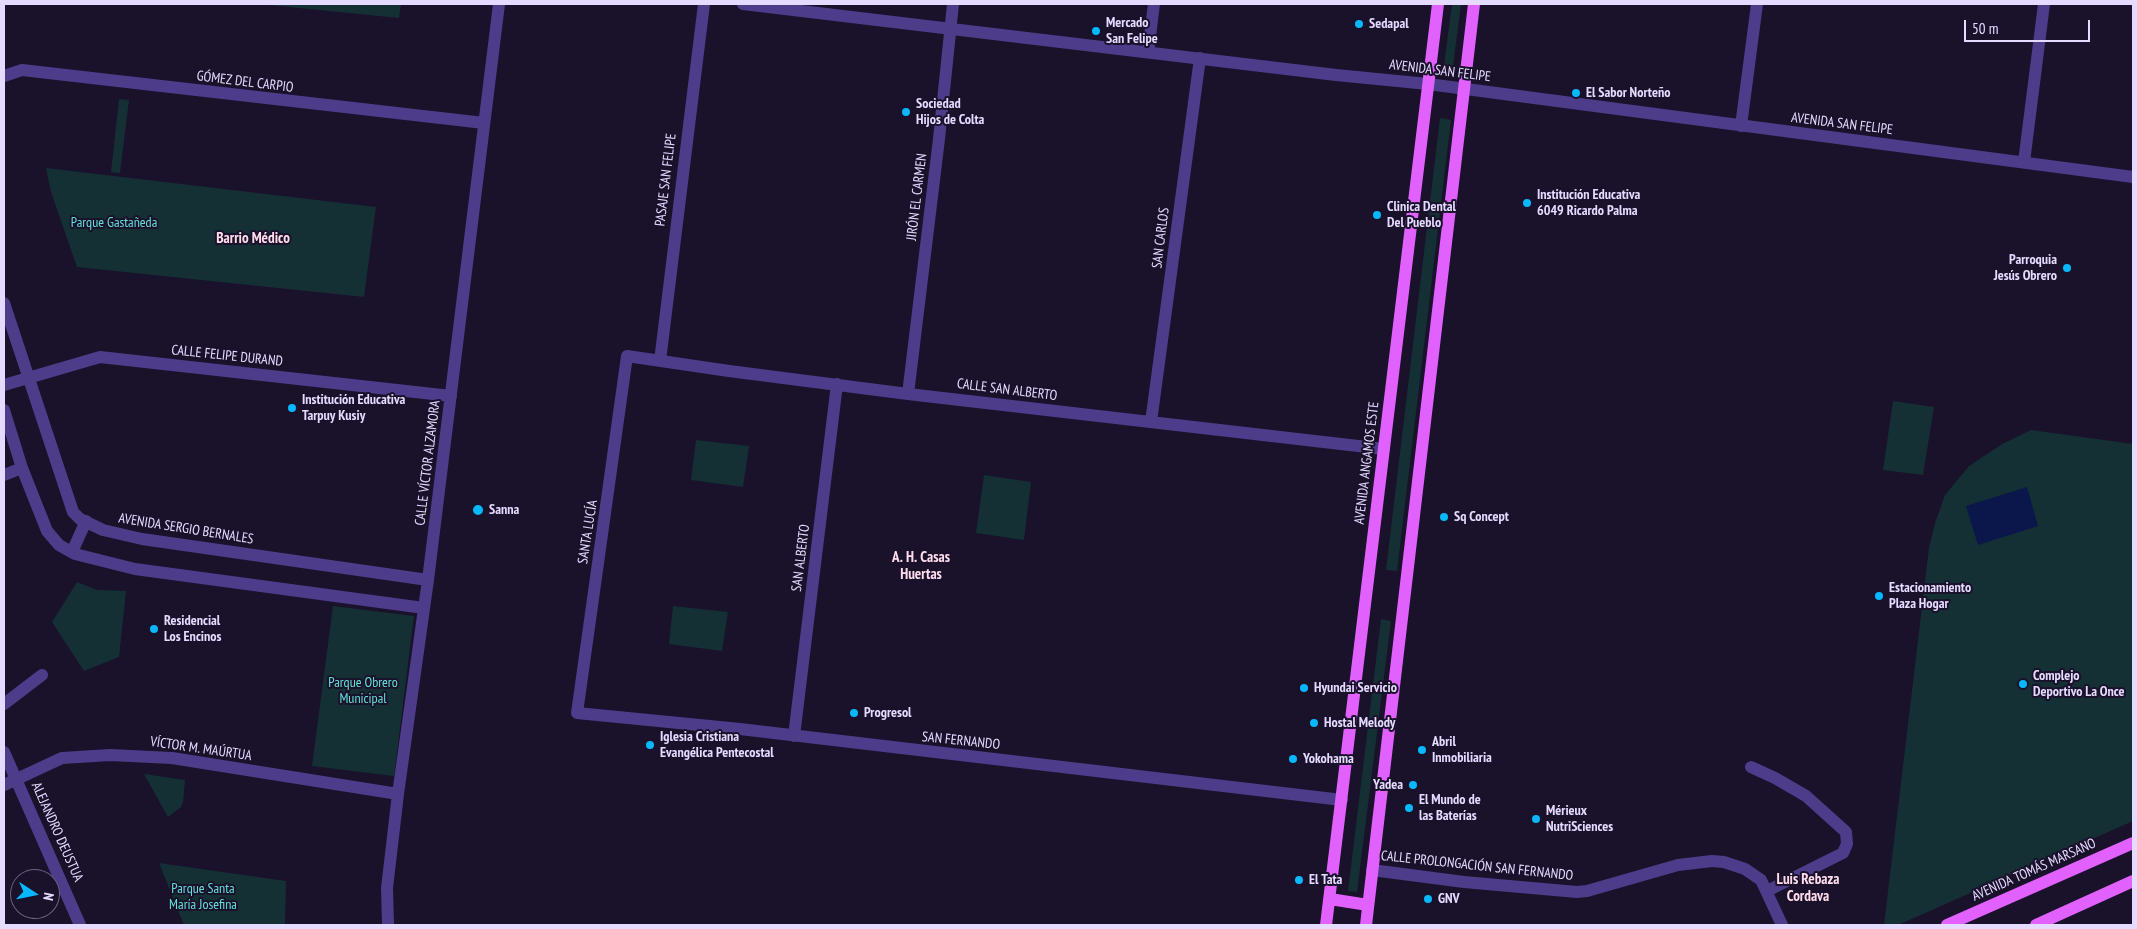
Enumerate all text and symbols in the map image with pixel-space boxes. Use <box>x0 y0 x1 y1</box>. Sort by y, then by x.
scale bar <box>1967 10 2093 42</box>
place label: Mercado San Felipe <box>1106 15 1158 48</box>
place label: Sedapal <box>1369 16 1409 32</box>
marker: Sedapal <box>1353 18 1365 30</box>
text: 50 m <box>1972 19 1998 38</box>
marker: Mercado San Felipe <box>1090 25 1102 37</box>
street label: AVENIDA SAN FELIPE <box>1388 56 1492 86</box>
street label: GÓMEZ DEL CARPIO <box>196 68 294 96</box>
place label: El Sabor Norteño <box>1586 85 1670 101</box>
marker: El Sabor Norteño <box>1570 87 1582 99</box>
place label: Sociedad Hijos de Colta <box>916 96 984 128</box>
marker: Sociedad Hijos de Colta <box>900 106 912 118</box>
street label: AVENIDA SAN FELIPE <box>1790 109 1894 139</box>
street label: PASAJE SAN FELIPE <box>652 133 680 227</box>
street label: JIRÓN EL CARMEN <box>903 152 931 242</box>
place label: Institución Educativa 6049 Ricardo Palma <box>1537 187 1640 220</box>
marker: Institución Educativa 6049 Ricardo Palma <box>1521 197 1533 209</box>
place label: Clinica Dental Del Pueblo <box>1387 199 1456 232</box>
street label: SAN CARLOS <box>1149 207 1173 269</box>
marker: Clinica Dental Del Pueblo <box>1371 209 1383 221</box>
park label: Parque Gastañeda <box>71 215 157 231</box>
district label: Barrio Médico <box>216 230 290 248</box>
place label: Parroquia Jesús Obrero <box>1994 252 2057 284</box>
marker: Parroquia Jesús Obrero <box>2061 262 2073 274</box>
street label: CALLE FELIPE DURAND <box>170 342 284 370</box>
street label: CALLE SAN ALBERTO <box>956 376 1058 404</box>
place label: Institución Educativa Tarpuy Kusiy <box>302 392 405 424</box>
street label: CALLE VÍCTOR ALZAMORA <box>412 399 444 527</box>
street label: AVENIDA ANGAMOS ESTE <box>1351 401 1383 525</box>
marker: Institución Educativa Tarpuy Kusiy <box>286 402 298 414</box>
street label: SANTA LUCÍA <box>575 499 601 565</box>
place label: Sanna <box>489 502 519 518</box>
marker: Sanna <box>471 503 485 517</box>
place label: Sq Concept <box>1454 509 1509 525</box>
street label: AVENIDA SERGIO BERNALES <box>117 510 255 548</box>
marker: Sq Concept <box>1438 511 1450 523</box>
street label: SAN ALBERTO <box>789 523 813 593</box>
district label: A. H. Casas Huertas <box>892 549 950 584</box>
place label: Estacionamiento Plaza Hogar <box>1889 580 1971 612</box>
marker: Estacionamiento Plaza Hogar <box>1873 590 1885 602</box>
place label: Residencial Los Encinos <box>164 613 221 646</box>
marker: Residencial Los Encinos <box>148 623 160 635</box>
place label: Complejo Deportivo La Once <box>2033 668 2125 700</box>
park label: Parque Obrero Municipal <box>328 675 398 708</box>
marker: Complejo Deportivo La Once <box>2017 678 2029 690</box>
place label: Hyundai Servicio <box>1314 680 1397 696</box>
marker: Hyundai Servicio <box>1298 682 1310 694</box>
place label: Progresol <box>864 705 912 721</box>
marker: Progresol <box>848 707 860 719</box>
place label: Hostal Melody <box>1324 715 1395 731</box>
marker: Hostal Melody <box>1308 717 1320 729</box>
place label: Iglesia Cristiana Evangélica Pentecostal <box>660 729 774 762</box>
street label: SAN FERNANDO <box>921 729 1001 753</box>
street label: VÍCTOR M. MAÚRTUA <box>149 734 253 764</box>
place label: Abril Inmobiliaria <box>1432 734 1492 766</box>
marker: Iglesia Cristiana Evangélica Pentecostal <box>644 739 656 751</box>
marker: Abril Inmobiliaria <box>1416 744 1428 756</box>
place label: Yokohama <box>1303 751 1354 767</box>
marker: Yokohama <box>1287 753 1299 765</box>
place label: Yadea <box>1373 777 1403 793</box>
marker: Yadea <box>1407 779 1419 791</box>
street label: ALEJANDRO DEUSTUA <box>28 780 86 884</box>
place label: El Mundo de las Baterías <box>1419 792 1481 824</box>
marker: El Mundo de las Baterías <box>1403 802 1415 814</box>
place label: Mérieux NutriSciences <box>1546 803 1613 836</box>
marker: Mérieux NutriSciences <box>1530 813 1542 825</box>
street label: AVENIDA TOMÁS MARSANO <box>1969 835 2099 905</box>
street label: CALLE PROLONGACIÓN SAN FERNANDO <box>1380 848 1574 884</box>
north arrow <box>10 869 60 919</box>
district label: Luis Rebaza Cordava <box>1777 871 1839 906</box>
place label: El Tata <box>1309 872 1342 888</box>
marker: El Tata <box>1293 874 1305 886</box>
park label: Parque Santa María Josefina <box>169 881 237 914</box>
text: N <box>39 891 58 902</box>
place label: GNV <box>1438 891 1460 907</box>
marker: GNV <box>1422 893 1434 905</box>

